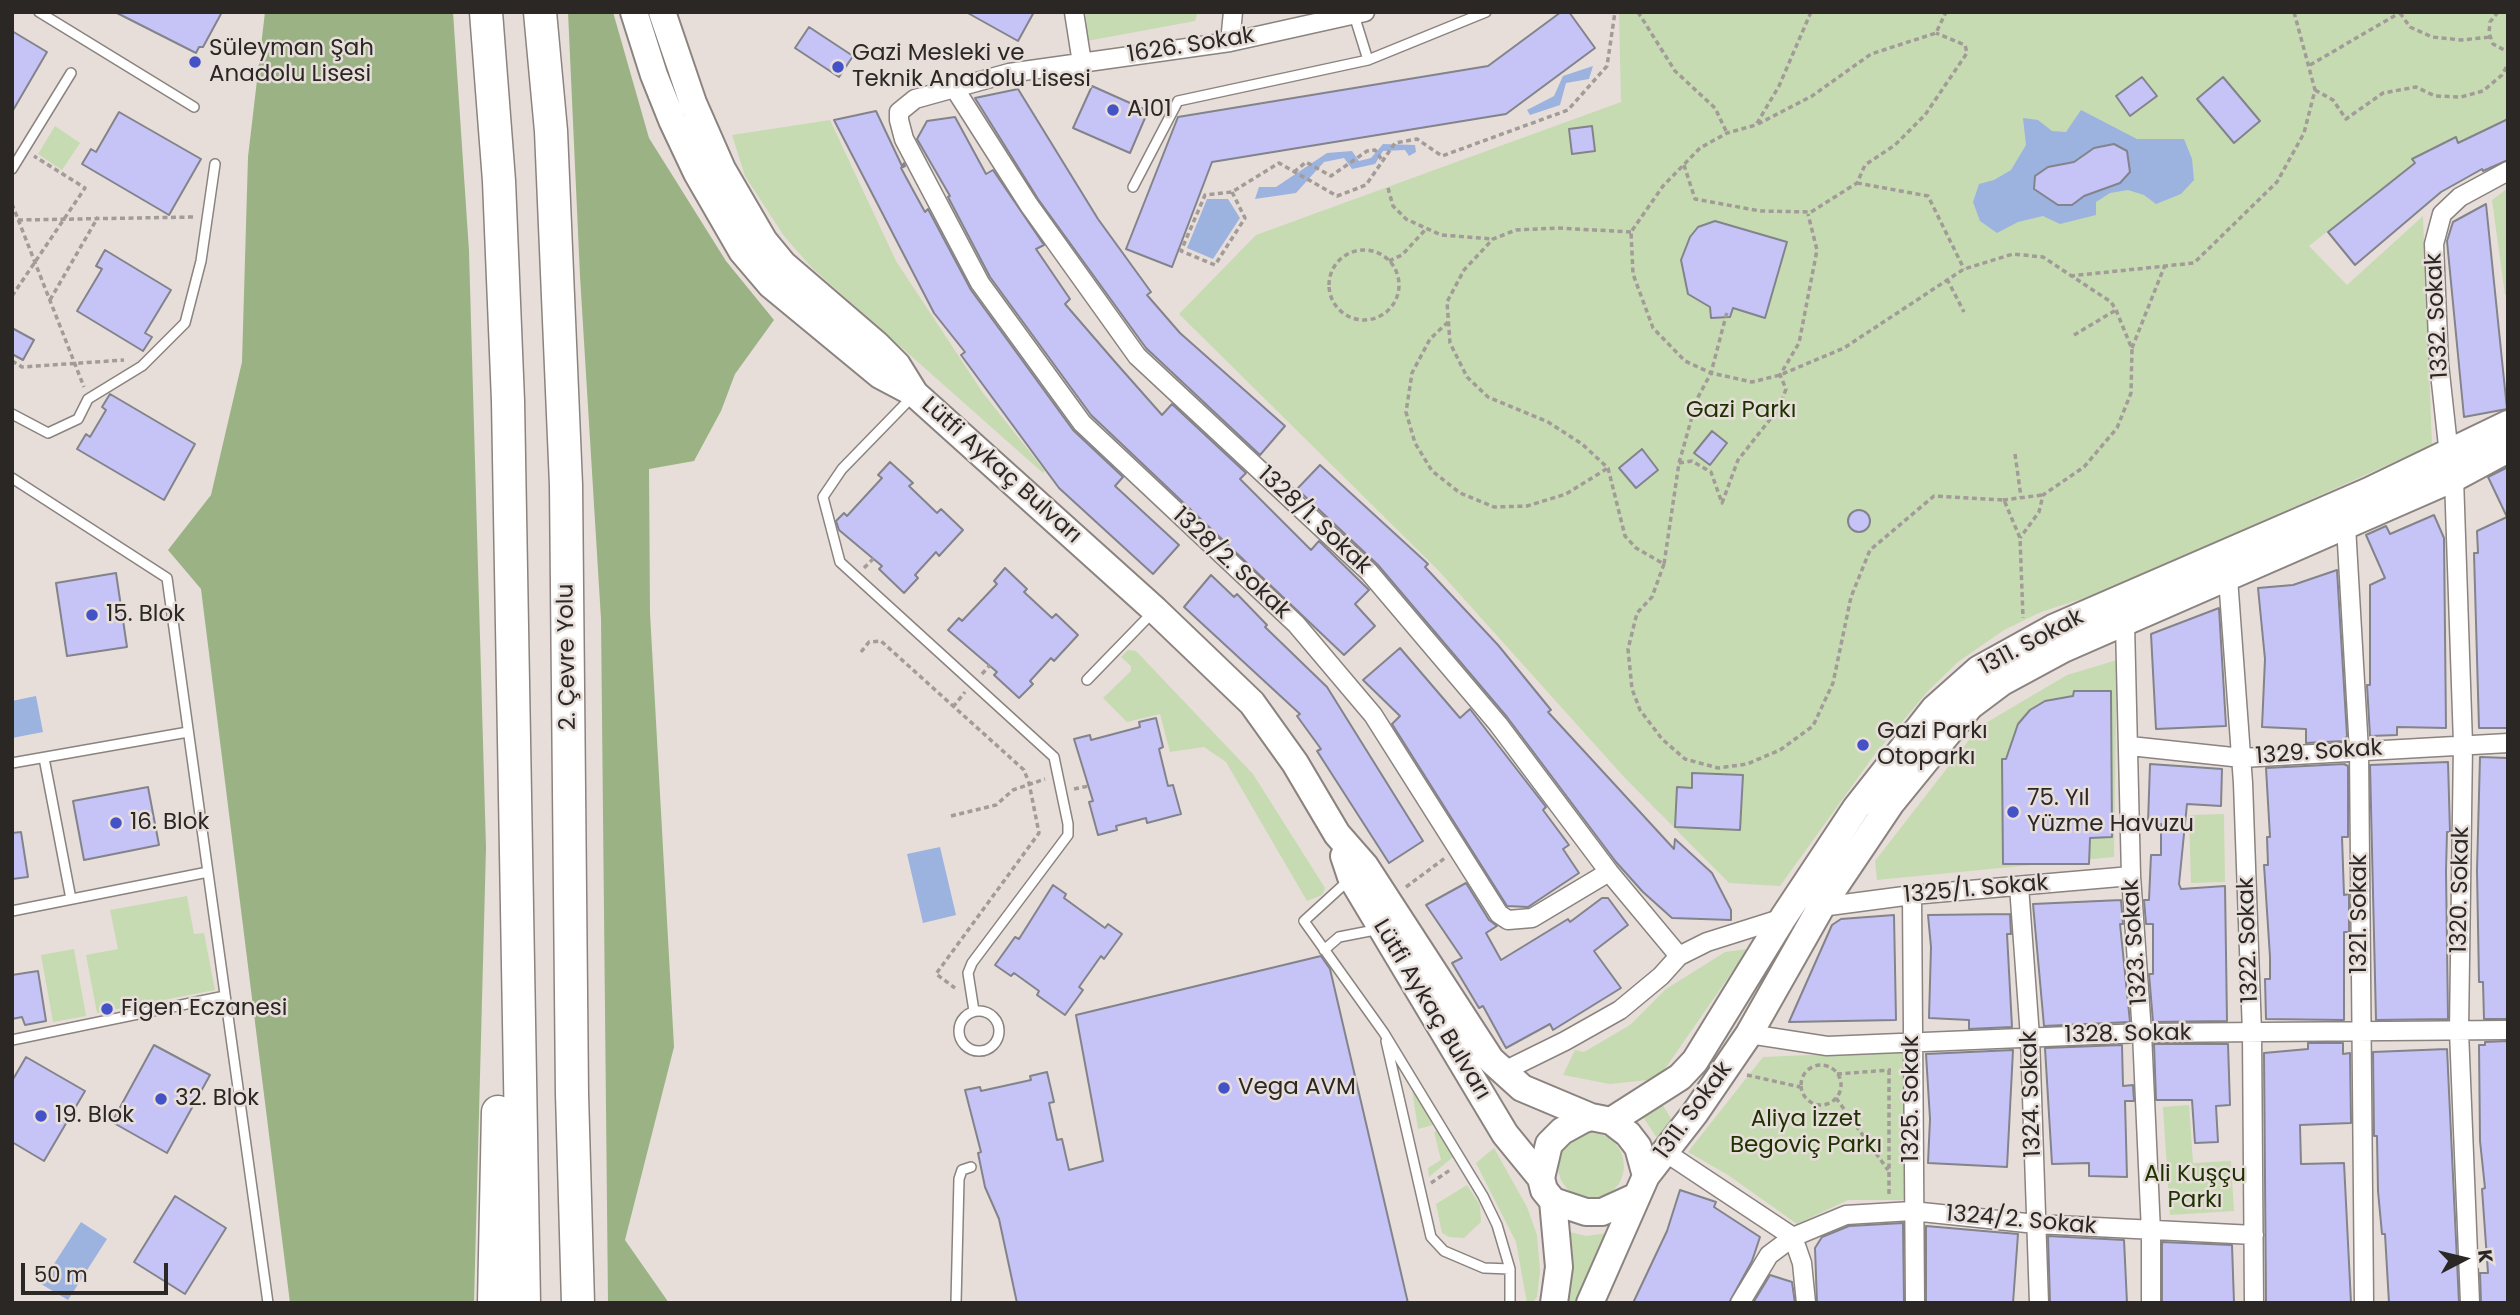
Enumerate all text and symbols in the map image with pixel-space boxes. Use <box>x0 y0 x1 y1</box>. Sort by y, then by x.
street label: 1626. Sokak <box>1126 22 1256 70</box>
place label: Süleyman Şah Anadolu Lisesi <box>209 35 374 89</box>
place label: Gazi Mesleki ve Teknik Anadolu Lisesi <box>852 40 1091 94</box>
marker: Süleyman Şah Anadolu Lisesi <box>187 54 203 70</box>
marker: Gazi Mesleki ve Teknik Anadolu Lisesi <box>830 59 846 75</box>
place label: A101 <box>1127 96 1172 124</box>
marker: A101 <box>1105 102 1121 118</box>
street label: 1332. Sokak <box>2421 252 2455 380</box>
street label: Lütfi Aykaç Bulvarı <box>915 392 1087 550</box>
park label: Gazi Parkı <box>1686 397 1796 425</box>
street label: 1328/1. Sokak <box>1251 461 1377 581</box>
street label: 1328/2. Sokak <box>1166 502 1296 626</box>
street label: 2. Çevre Yolu <box>553 583 583 731</box>
place label: 15. Blok <box>106 601 185 629</box>
street label: 1311. Sokak <box>1975 604 2089 682</box>
marker: 15. Blok <box>84 607 100 623</box>
place label: Gazi Parkı Otoparkı <box>1877 718 1988 772</box>
street label: 1329. Sokak <box>2255 735 2383 771</box>
marker: Gazi Parkı Otoparkı <box>1855 737 1871 753</box>
place label: 75. Yıl Yüzme Havuzu <box>2027 785 2194 839</box>
marker: 75. Yıl Yüzme Havuzu <box>2005 804 2021 820</box>
place label: 16. Blok <box>130 809 209 837</box>
marker: 16. Blok <box>108 815 124 831</box>
street label: 1320. Sokak <box>2446 826 2476 954</box>
street label: 1321. Sokak <box>2346 854 2374 974</box>
street label: 1325/1. Sokak <box>1902 870 2050 910</box>
street label: 1322. Sokak <box>2233 877 2265 1003</box>
street label: 1323. Sokak <box>2118 878 2154 1006</box>
street label: Lütfi Aykaç Bulvarı <box>1366 915 1496 1105</box>
place label: Figen Eczanesi <box>121 995 287 1023</box>
marker: Figen Eczanesi <box>99 1001 115 1017</box>
street label: 1328. Sokak <box>2064 1020 2192 1050</box>
street label: 1324. Sokak <box>2016 1030 2048 1158</box>
street label: 1325. Sokak <box>1898 1035 1926 1163</box>
street label: 1311. Sokak <box>1649 1057 1739 1165</box>
place label: Vega AVM <box>1238 1074 1356 1102</box>
marker: Vega AVM <box>1216 1080 1232 1096</box>
place label: 32. Blok <box>175 1085 259 1113</box>
marker: 32. Blok <box>153 1091 169 1107</box>
place label: 19. Blok <box>55 1102 134 1130</box>
park label: Aliya İzzet Begoviç Parkı <box>1730 1106 1882 1160</box>
marker: 19. Blok <box>33 1108 49 1124</box>
park label: Ali Kuşçu Parkı <box>2144 1161 2246 1215</box>
street label: 1324/2. Sokak <box>1944 1201 2098 1241</box>
north arrow <box>2429 1224 2499 1294</box>
scale bar <box>24 1248 172 1292</box>
text: K <box>2471 1248 2500 1265</box>
text: 50 m <box>34 1260 88 1289</box>

